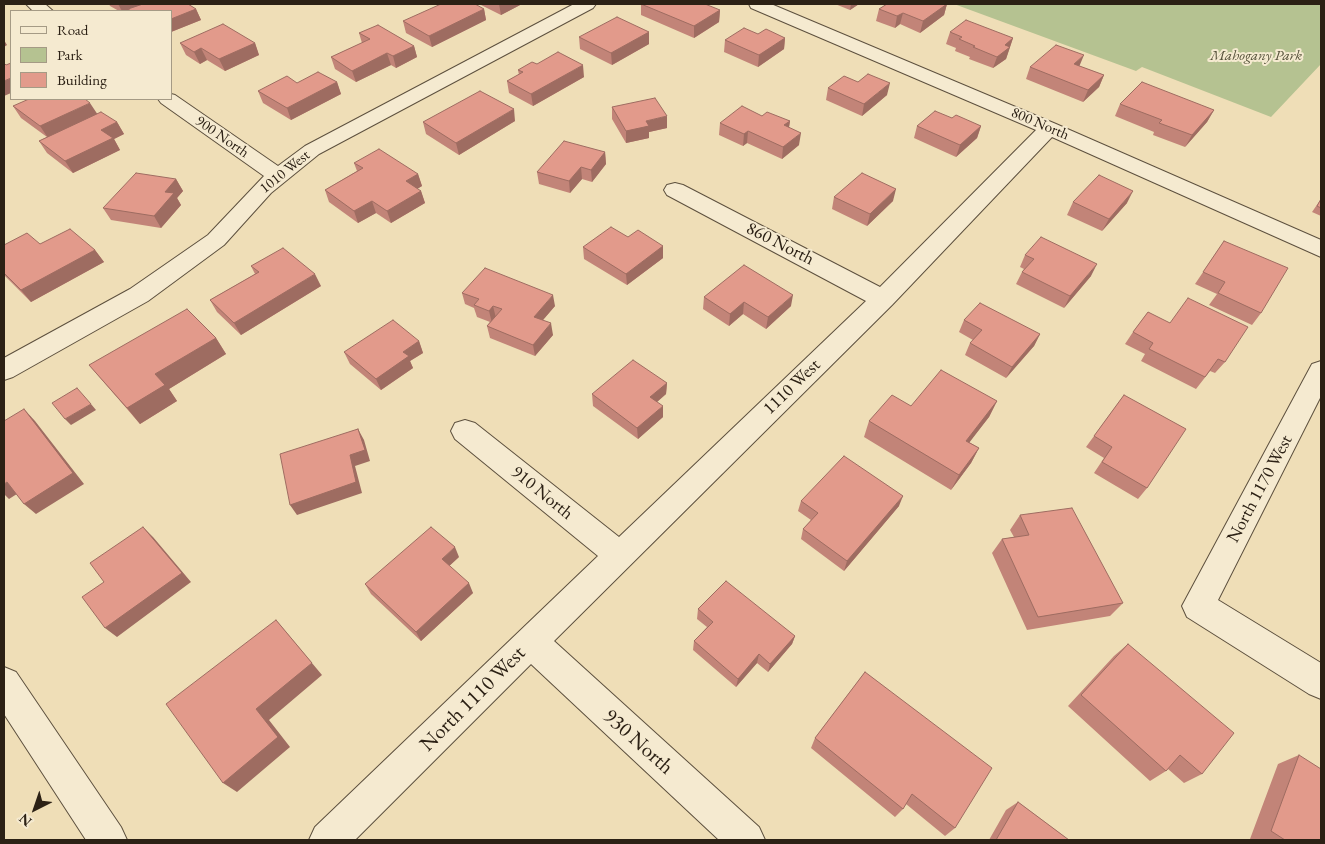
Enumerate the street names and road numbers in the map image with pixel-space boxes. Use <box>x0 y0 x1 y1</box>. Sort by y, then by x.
street label: 800 North <box>1008 104 1072 144</box>
street label: 900 North <box>192 112 252 162</box>
street label: 1010 West <box>256 146 314 198</box>
street label: 860 North <box>742 218 818 270</box>
street label: 1110 West <box>759 354 825 420</box>
street label: North 1170 West <box>1223 431 1297 547</box>
street label: 910 North <box>507 461 577 525</box>
street label: North 1110 West <box>415 641 531 757</box>
street label: 930 North <box>598 704 678 780</box>

